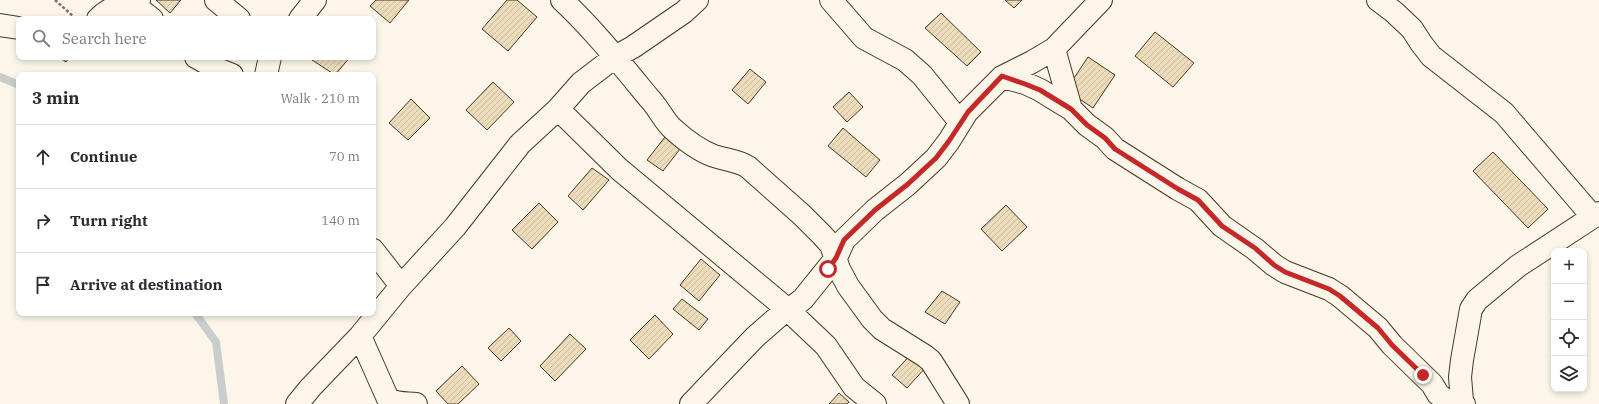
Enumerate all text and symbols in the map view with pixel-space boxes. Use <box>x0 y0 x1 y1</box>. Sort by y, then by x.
search box <box>16 16 376 60</box>
icon: search <box>30 27 52 49</box>
text: Search here <box>62 29 147 48</box>
text: 3 min <box>32 87 80 109</box>
text: Walk · 210 m <box>281 90 360 107</box>
icon: ahead <box>32 146 54 168</box>
text: Continue <box>70 147 137 166</box>
text: 70 m <box>329 148 360 165</box>
icon: right <box>32 210 54 232</box>
text: Turn right <box>70 211 148 230</box>
text: 140 m <box>321 212 360 229</box>
map controls <box>1551 248 1587 392</box>
button: + <box>1551 248 1587 284</box>
route start <box>819 260 837 278</box>
icon: arrive <box>32 274 54 296</box>
text: Arrive at destination <box>70 275 222 294</box>
button: − <box>1551 284 1587 320</box>
button: locate <box>1551 320 1587 356</box>
button: layers <box>1551 356 1587 392</box>
route end <box>1414 366 1432 384</box>

